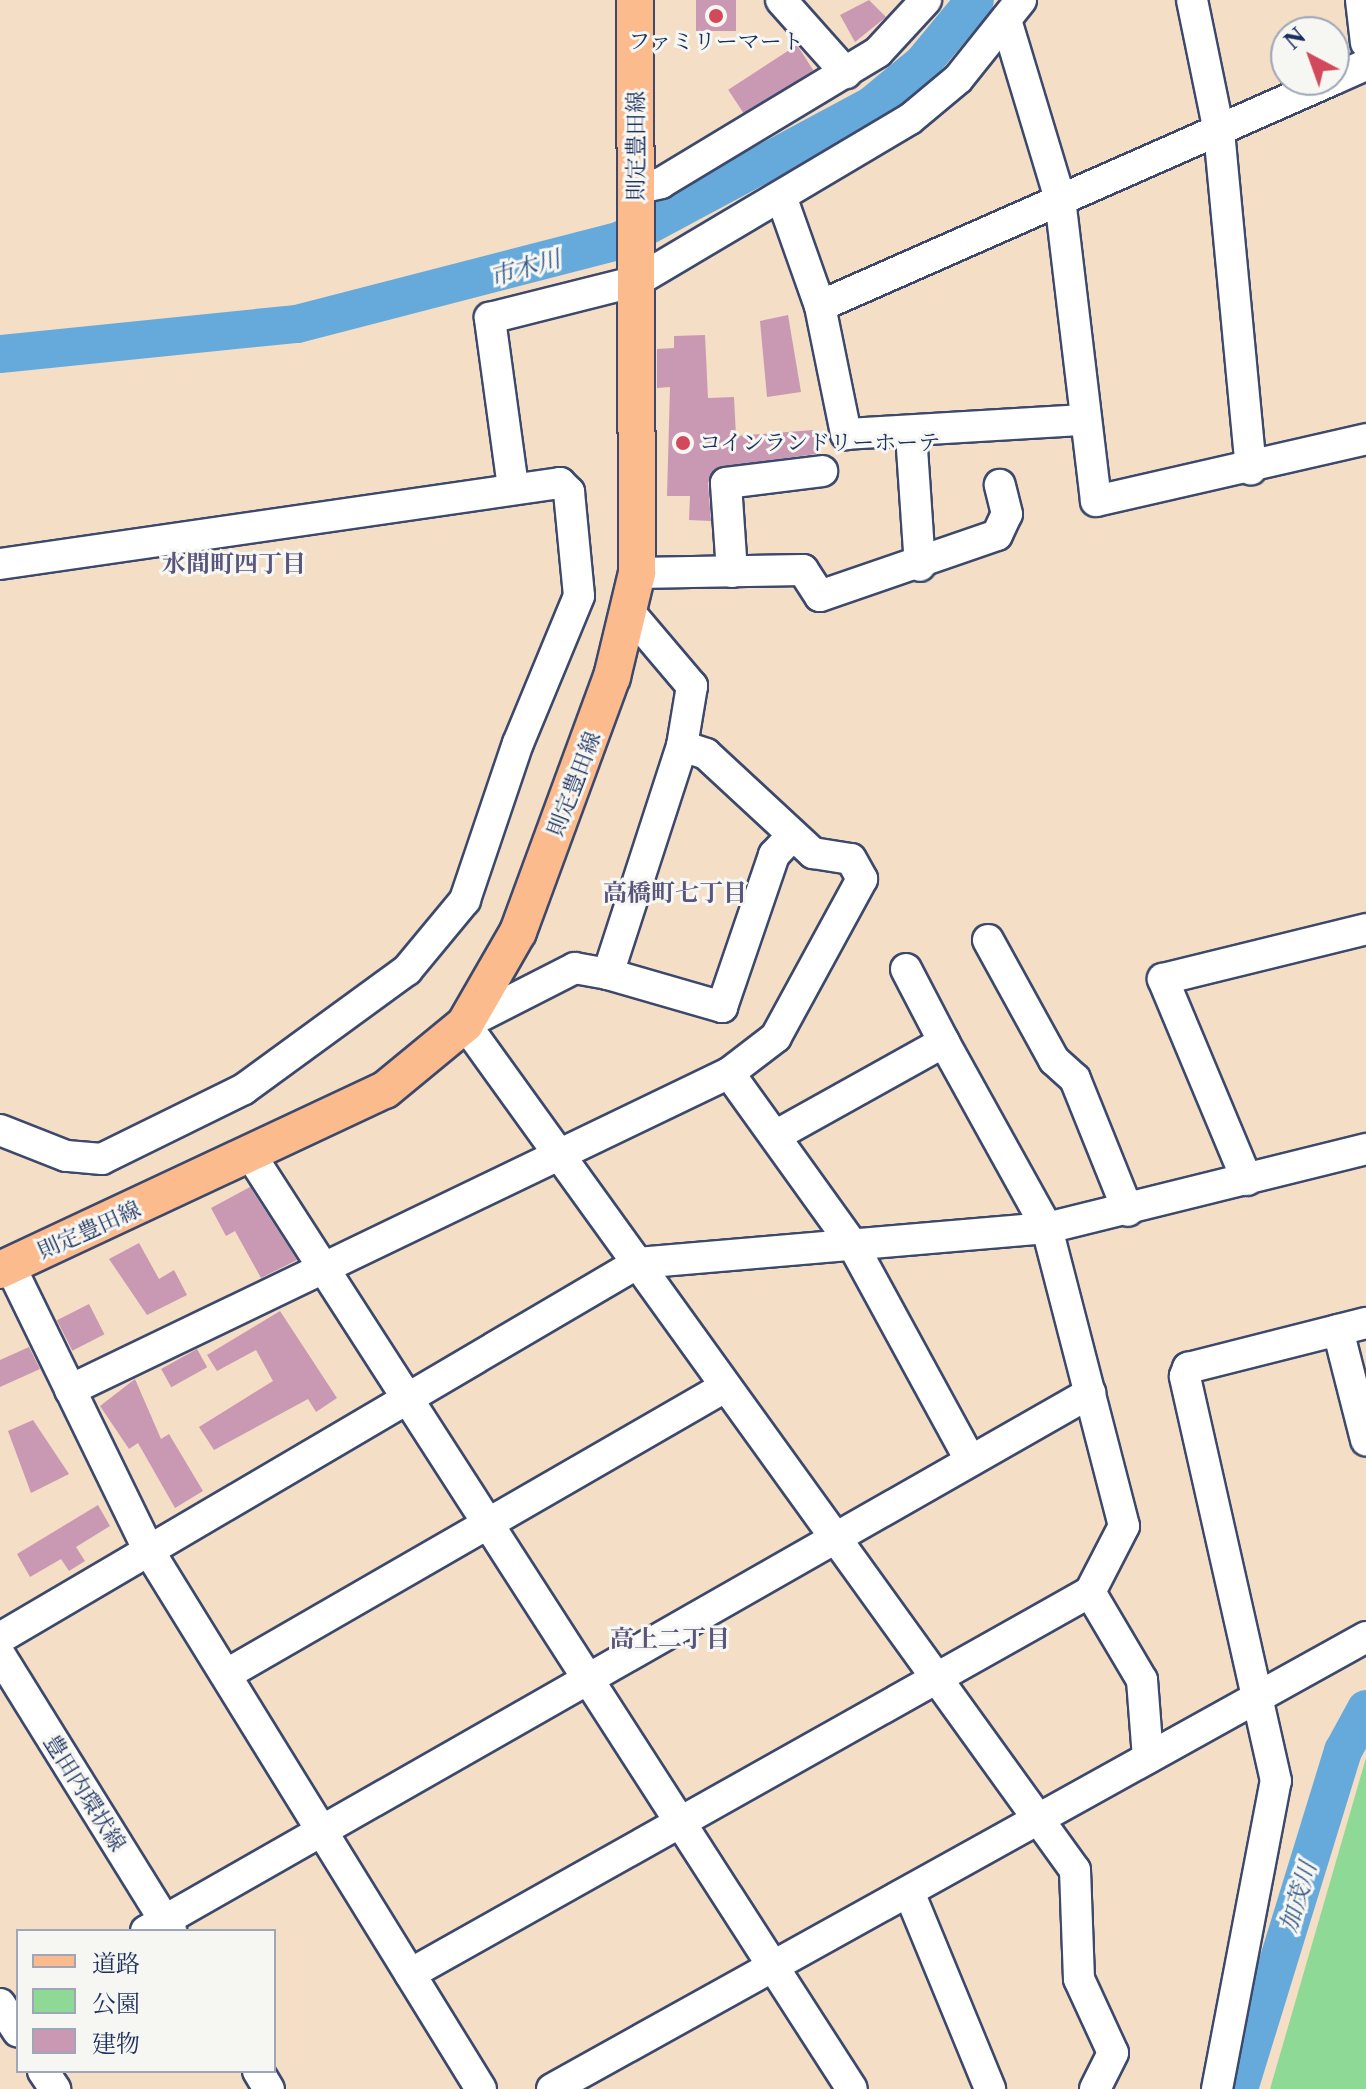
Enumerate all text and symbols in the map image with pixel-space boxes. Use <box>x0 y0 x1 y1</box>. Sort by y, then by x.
marker: ファミリーマート <box>707 7 725 25</box>
north arrow <box>1270 16 1350 96</box>
text: N <box>1279 23 1311 55</box>
place label: ファミリーマート <box>628 29 804 55</box>
street label: 則定豊田線 <box>623 91 649 201</box>
water label: 市木川 <box>486 244 564 292</box>
place label: コインランドリーホーテ <box>699 430 941 456</box>
marker: コインランドリーホーテ <box>674 434 692 452</box>
district label: 水間町四丁目 <box>162 550 306 578</box>
street label: 則定豊田線 <box>542 728 606 840</box>
district label: 高橋町七丁目 <box>603 879 747 907</box>
street label: 則定豊田線 <box>33 1196 145 1264</box>
district label: 高上二丁目 <box>610 1625 730 1653</box>
street label: 豊田内環状線 <box>39 1730 131 1856</box>
water label: 加茂川 <box>1274 1858 1322 1936</box>
legend <box>16 1929 276 2073</box>
text: 道路 <box>92 1949 140 1978</box>
text: 公園 <box>92 1989 140 2018</box>
text: 建物 <box>92 2029 140 2058</box>

